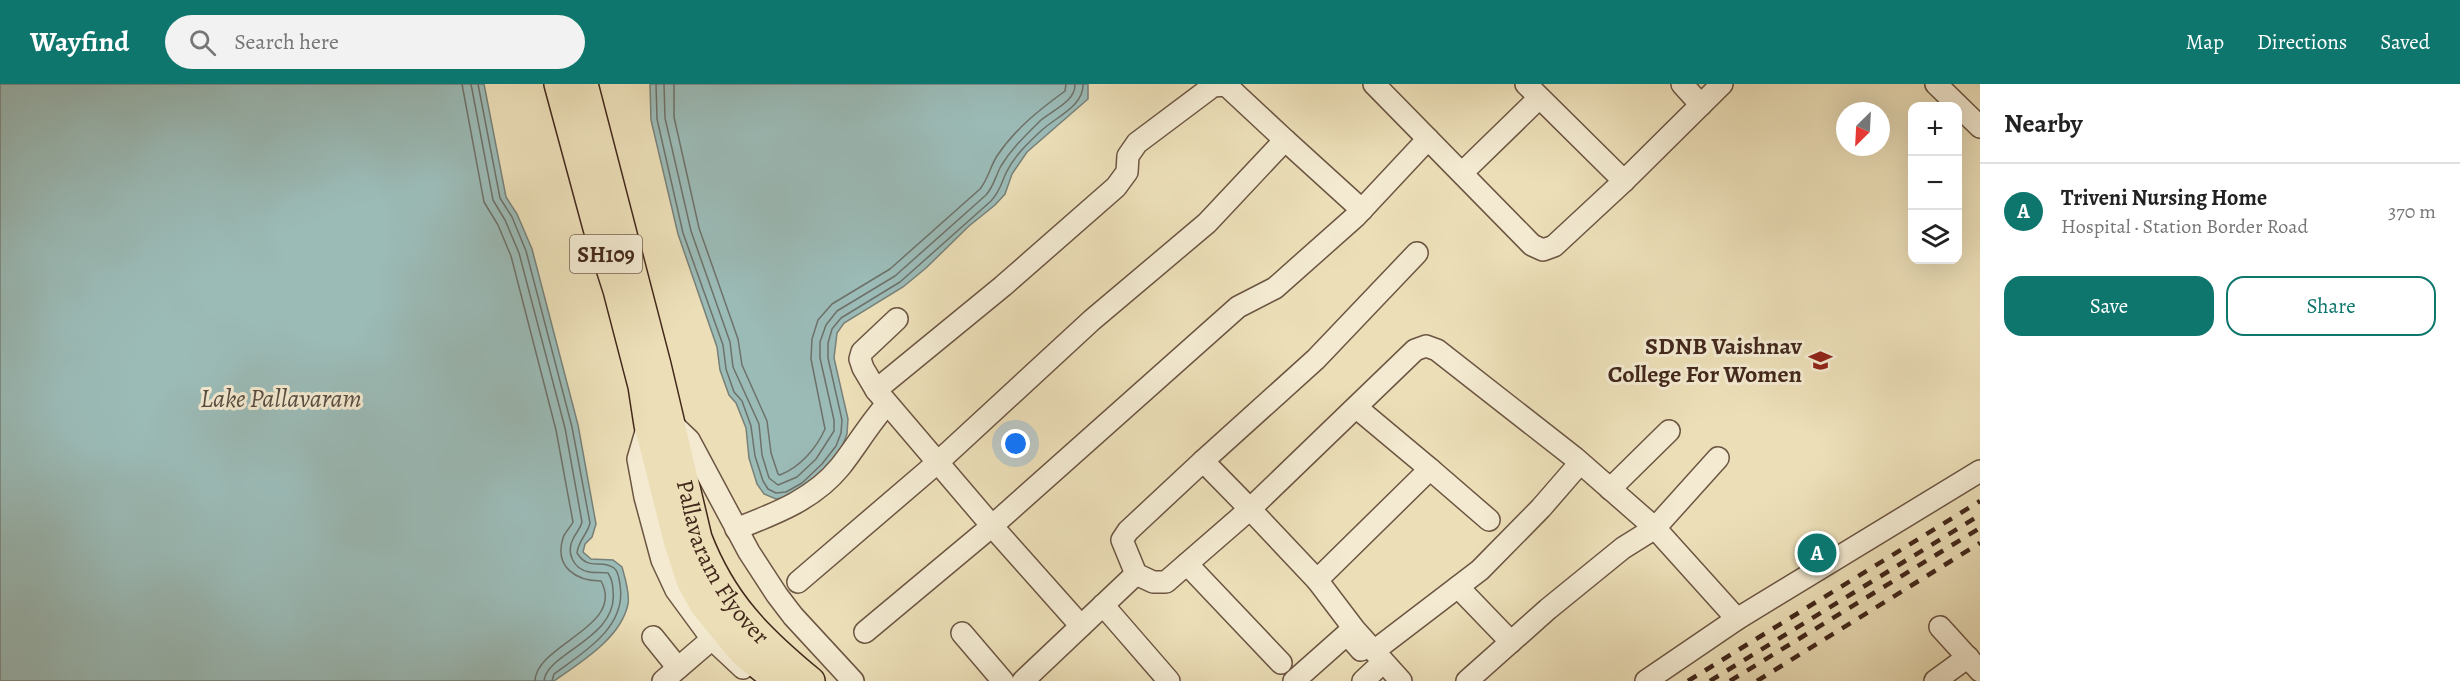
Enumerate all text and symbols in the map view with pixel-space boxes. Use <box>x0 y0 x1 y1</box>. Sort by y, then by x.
search box <box>165 15 585 69</box>
text: Wayfind <box>30 23 129 61</box>
icon: search <box>186 26 219 59</box>
text: Search here <box>234 27 339 57</box>
text: Map <box>2186 28 2224 56</box>
text: Directions <box>2257 28 2347 56</box>
text: Saved <box>2380 28 2430 56</box>
north arrow <box>1836 102 1890 156</box>
map controls <box>1908 102 1962 264</box>
button: + <box>1908 102 1962 156</box>
text: Nearby <box>2004 106 2083 141</box>
button: − <box>1908 156 1962 210</box>
text: Triveni Nursing Home <box>2061 183 2267 213</box>
text: A <box>2017 198 2030 225</box>
text: 370 m <box>2388 198 2436 225</box>
button: layers <box>1908 210 1962 264</box>
text: Hospital · Station Border Road <box>2061 213 2308 240</box>
road number: SH109 <box>570 235 642 273</box>
button: Save <box>2004 276 2214 336</box>
button: Share <box>2226 276 2436 336</box>
place label: SDNB Vaishnav College For Women <box>1608 330 1803 390</box>
school or university icon: SDNB Vaishnav College For Women <box>1807 347 1833 373</box>
water label: Lake Pallavaram <box>200 381 362 416</box>
your location <box>1001 429 1030 458</box>
street label: Pallavaram Flyover <box>669 476 777 652</box>
pin: A <box>1798 530 1836 576</box>

